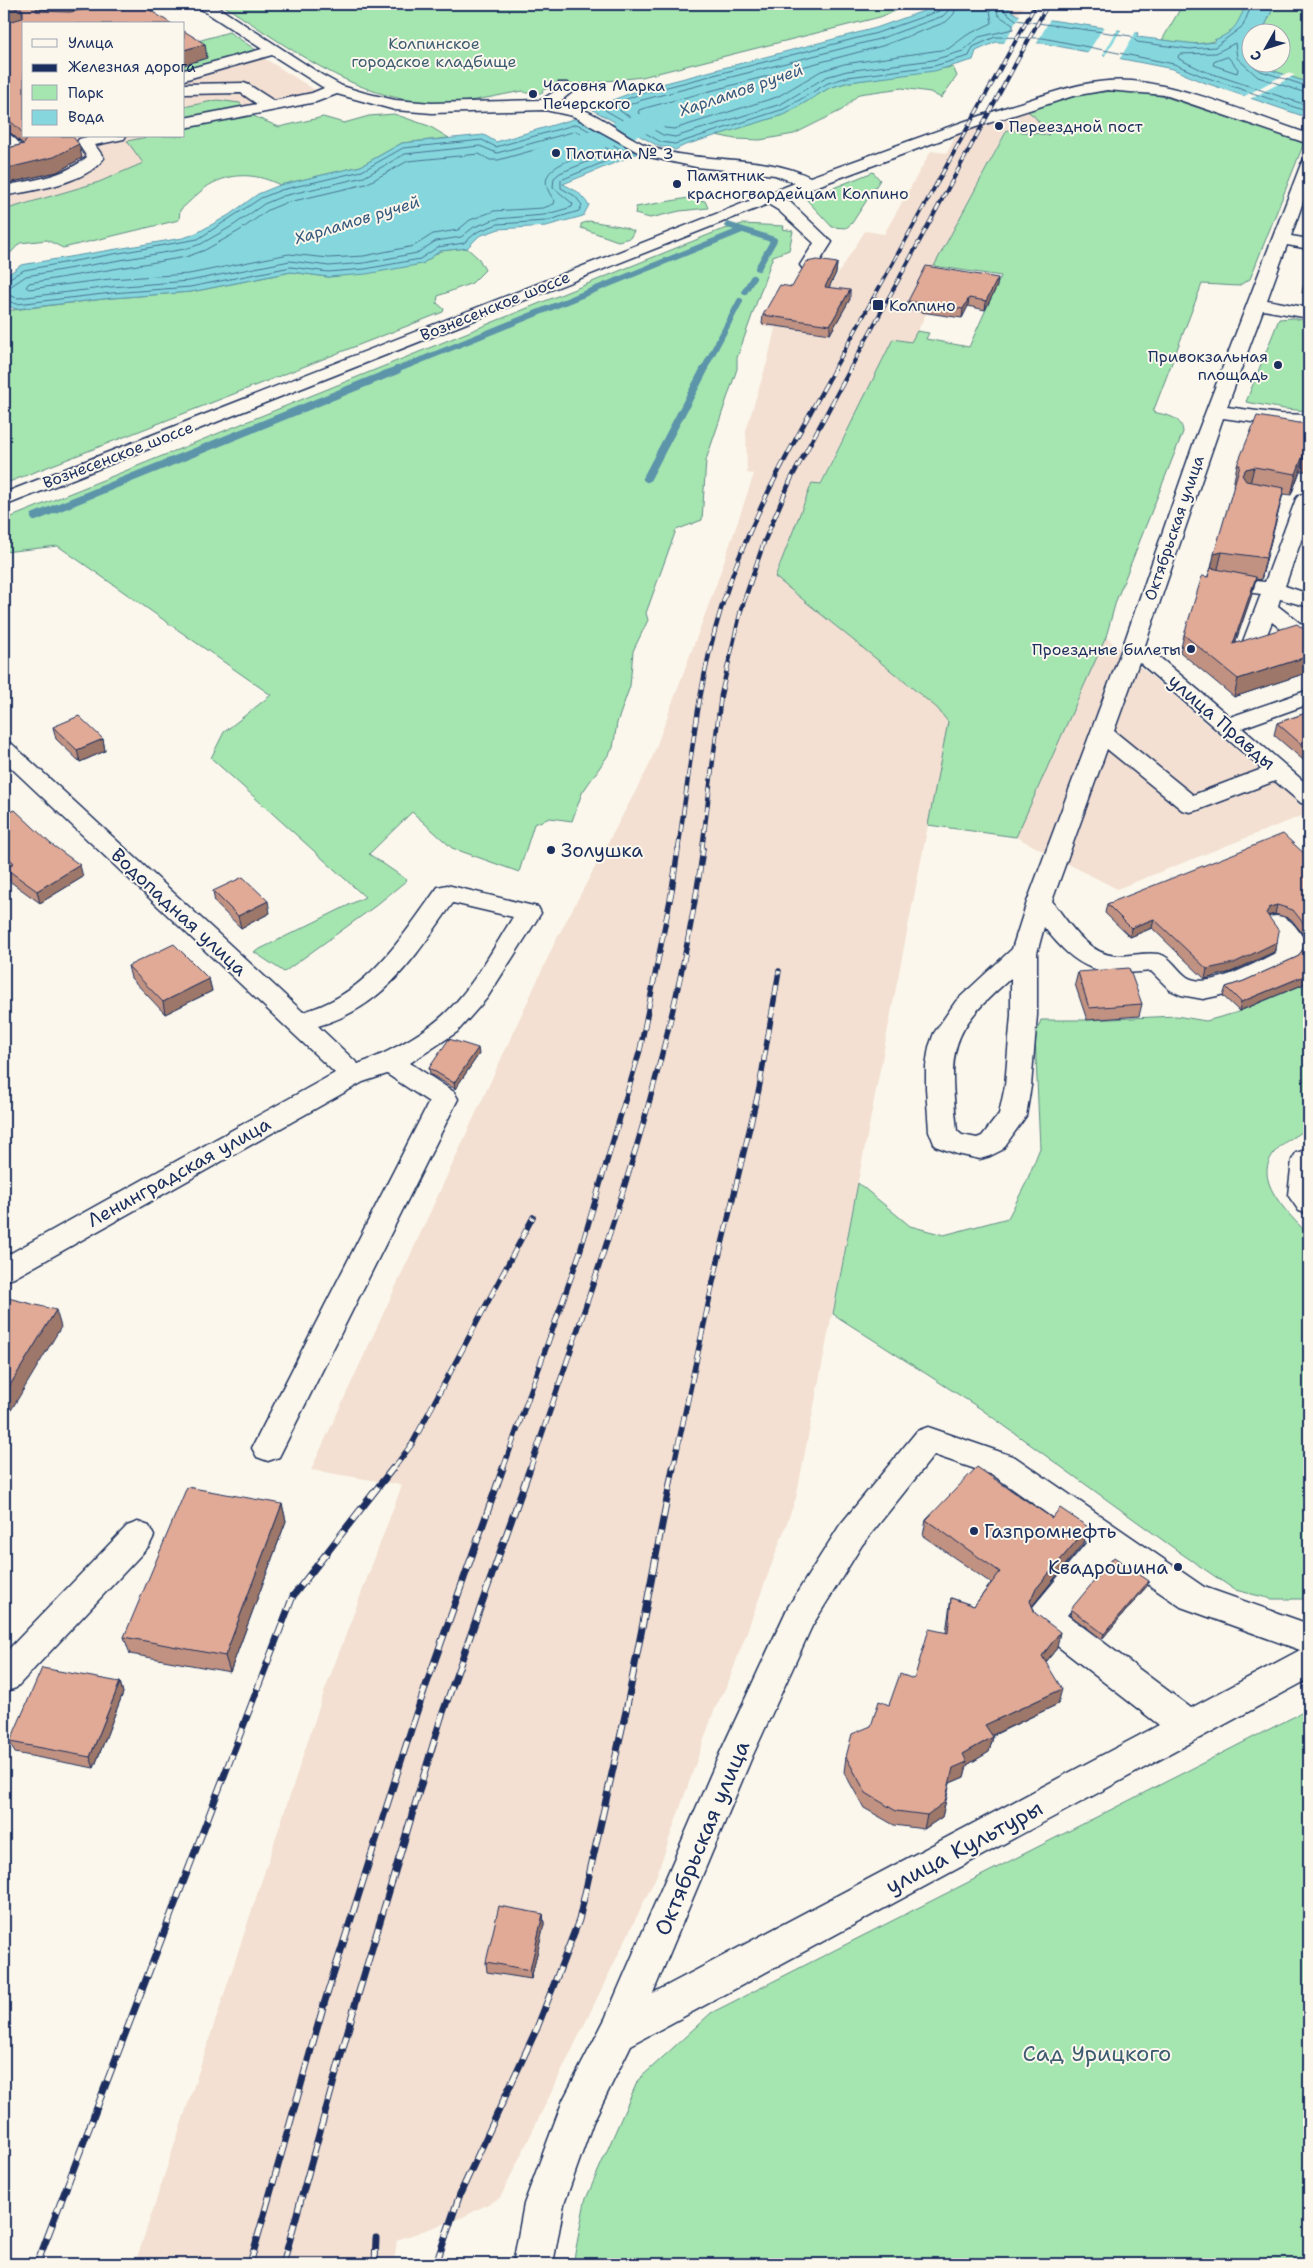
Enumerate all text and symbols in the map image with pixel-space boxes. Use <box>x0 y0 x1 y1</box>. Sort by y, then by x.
legend <box>22 22 185 138</box>
north arrow <box>1240 22 1290 72</box>
text: Улица <box>68 33 114 53</box>
park label: Колпинское городское кладбище <box>351 33 517 72</box>
text: С <box>1246 47 1266 65</box>
text: Железная дорога <box>68 57 196 77</box>
water label: Харламов ручей <box>675 59 806 121</box>
place label: Часовня Марка Печерского <box>543 75 665 114</box>
text: Парк <box>68 83 104 103</box>
marker: Часовня Марка Печерского <box>527 88 539 100</box>
text: Вода <box>68 107 105 127</box>
place label: Переездной пост <box>1009 116 1144 137</box>
marker: Переездной пост <box>993 120 1005 132</box>
place label: Плотина № 3 <box>566 143 674 164</box>
marker: Плотина № 3 <box>550 147 562 159</box>
place label: Памятник красногвардейцам Колпино <box>687 165 909 204</box>
marker: Памятник красногвардейцам Колпино <box>671 178 683 190</box>
water label: Харламов ручей <box>291 191 422 249</box>
street label: Вознесенское шоссе <box>417 266 573 346</box>
place label: Колпино <box>889 295 956 316</box>
marker: Колпино <box>871 298 885 312</box>
place label: Привокзальная площадь <box>1148 346 1268 385</box>
marker: Привокзальная площадь <box>1272 359 1284 371</box>
street label: Вознесенское шоссе <box>40 417 196 493</box>
street label: Октябрьская улица <box>1139 453 1209 603</box>
place label: Проездные билеты <box>1032 639 1181 660</box>
marker: Проездные билеты <box>1185 643 1197 655</box>
street label: улица Правды <box>1163 669 1281 775</box>
place label: Золушка <box>561 838 643 863</box>
street label: Водопадная улица <box>106 843 252 982</box>
marker: Золушка <box>545 844 557 856</box>
street label: Ленинградская улица <box>83 1111 275 1233</box>
place label: Газпромнефть <box>984 1519 1116 1544</box>
marker: Газпромнефть <box>968 1525 980 1537</box>
place label: Квадрошина <box>1048 1555 1168 1580</box>
marker: Квадрошина <box>1172 1561 1184 1573</box>
street label: Октябрьская улица <box>648 1736 756 1940</box>
street label: улица Культуры <box>880 1793 1048 1901</box>
park label: Сад Урицкого <box>1023 2039 1171 2068</box>

